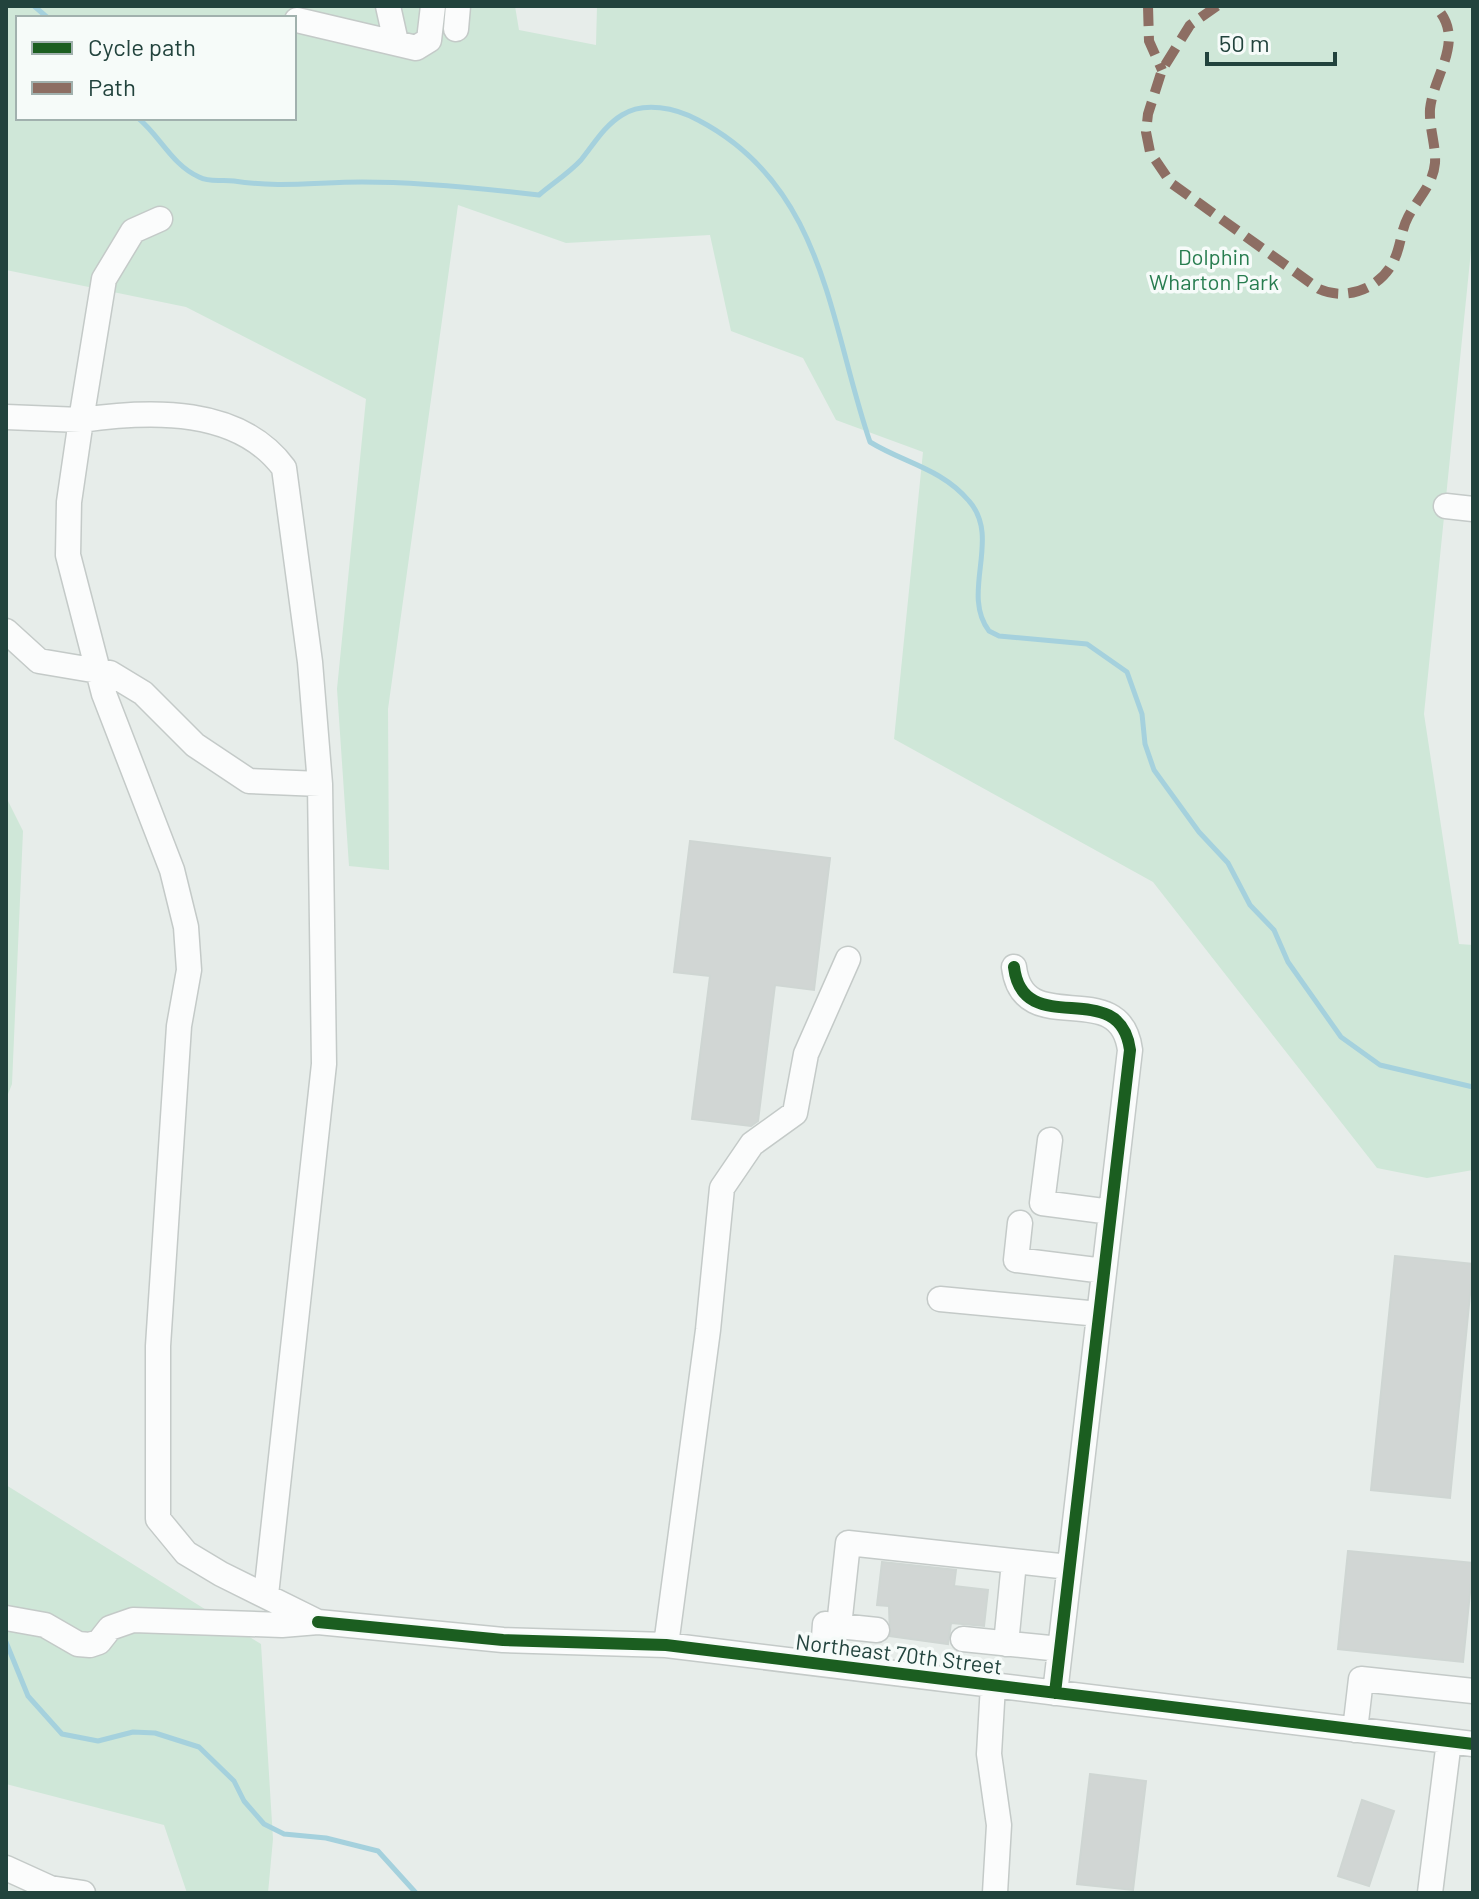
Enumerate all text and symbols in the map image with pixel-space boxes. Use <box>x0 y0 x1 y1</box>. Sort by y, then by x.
legend <box>16 16 296 120</box>
scale bar <box>1207 16 1335 66</box>
text: 50 m <box>1219 28 1270 57</box>
text: Cycle path <box>88 32 196 61</box>
text: Path <box>88 72 136 101</box>
park label: Dolphin Wharton Park <box>1149 243 1279 294</box>
street label: Northeast 70th Street <box>794 1627 1004 1679</box>

